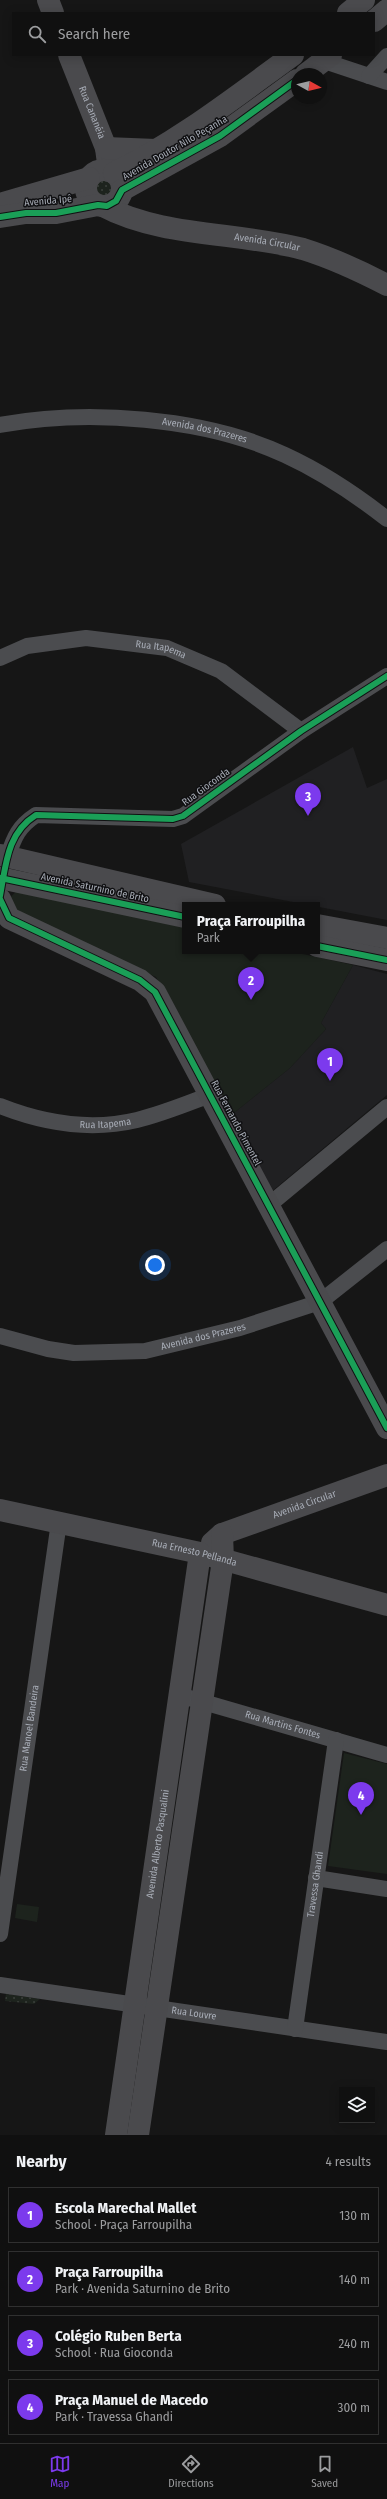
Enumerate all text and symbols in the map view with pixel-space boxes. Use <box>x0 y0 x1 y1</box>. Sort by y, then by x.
search box <box>12 12 375 56</box>
icon: search <box>26 23 48 45</box>
text: Search here <box>58 25 130 43</box>
north arrow <box>291 68 327 104</box>
street label: Rua Cananéia <box>76 85 108 141</box>
street label: Avenida Doutor Nilo Peçanha <box>121 113 229 183</box>
street label: Avenida Ipê <box>24 193 72 209</box>
street label: Avenida Circular <box>234 231 302 254</box>
street label: Avenida dos Prazeres <box>161 416 249 446</box>
street label: Rua Itapema <box>135 638 188 661</box>
street label: Rua Gioconda <box>180 766 232 808</box>
pin: 3 <box>295 783 321 816</box>
street label: Avenida Saturnino de Brito <box>40 871 150 905</box>
popup <box>182 902 320 954</box>
text: Praça Farroupilha <box>197 912 305 930</box>
text: Park <box>197 930 220 945</box>
pin: 2 <box>238 967 264 1000</box>
pin: 1 <box>317 1048 343 1081</box>
street label: Rua Fernando Pimentel <box>208 1078 264 1168</box>
street label: Rua Itapema <box>79 1115 132 1131</box>
your location <box>145 1255 165 1275</box>
street label: Avenida dos Prazeres <box>160 1321 247 1353</box>
street label: Avenida Circular <box>271 1488 338 1521</box>
street label: Rua Ernesto Pellanda <box>151 1537 238 1569</box>
street label: Rua Manoel Bandeira <box>17 1684 42 1772</box>
street label: Rua Martins Fontes <box>244 1708 322 1742</box>
pin: 4 <box>348 1782 374 1815</box>
street label: Avenida Alberto Pasqualini <box>144 1789 172 1899</box>
street label: Travessa Ghandi <box>305 1851 326 1918</box>
street label: Rua Louvre <box>171 2004 217 2023</box>
map controls <box>339 2087 375 2123</box>
button: layers <box>339 2087 375 2123</box>
text: Nearby <box>16 2151 67 2172</box>
text: 4 results <box>325 2154 371 2169</box>
text: Escola Marechal Mallet <box>55 2199 196 2217</box>
text: 1 <box>27 2208 33 2223</box>
text: 130 m <box>339 2208 370 2223</box>
text: School · Praça Farroupilha <box>55 2217 192 2232</box>
text: Praça Farroupilha <box>55 2263 163 2281</box>
text: 2 <box>27 2272 33 2287</box>
text: 140 m <box>339 2272 370 2287</box>
text: Park · Avenida Saturnino de Brito <box>55 2281 230 2296</box>
text: Colégio Ruben Berta <box>55 2327 182 2345</box>
text: 3 <box>27 2336 33 2351</box>
text: 240 m <box>338 2336 370 2351</box>
text: School · Rua Gioconda <box>55 2345 173 2360</box>
text: Praça Manuel de Macedo <box>55 2391 208 2409</box>
text: 4 <box>27 2400 33 2415</box>
text: 300 m <box>338 2400 370 2415</box>
text: Park · Travessa Ghandi <box>55 2409 173 2424</box>
tab: Map <box>49 2453 71 2490</box>
tab: Directions <box>168 2453 214 2490</box>
tab: Saved <box>311 2453 338 2490</box>

